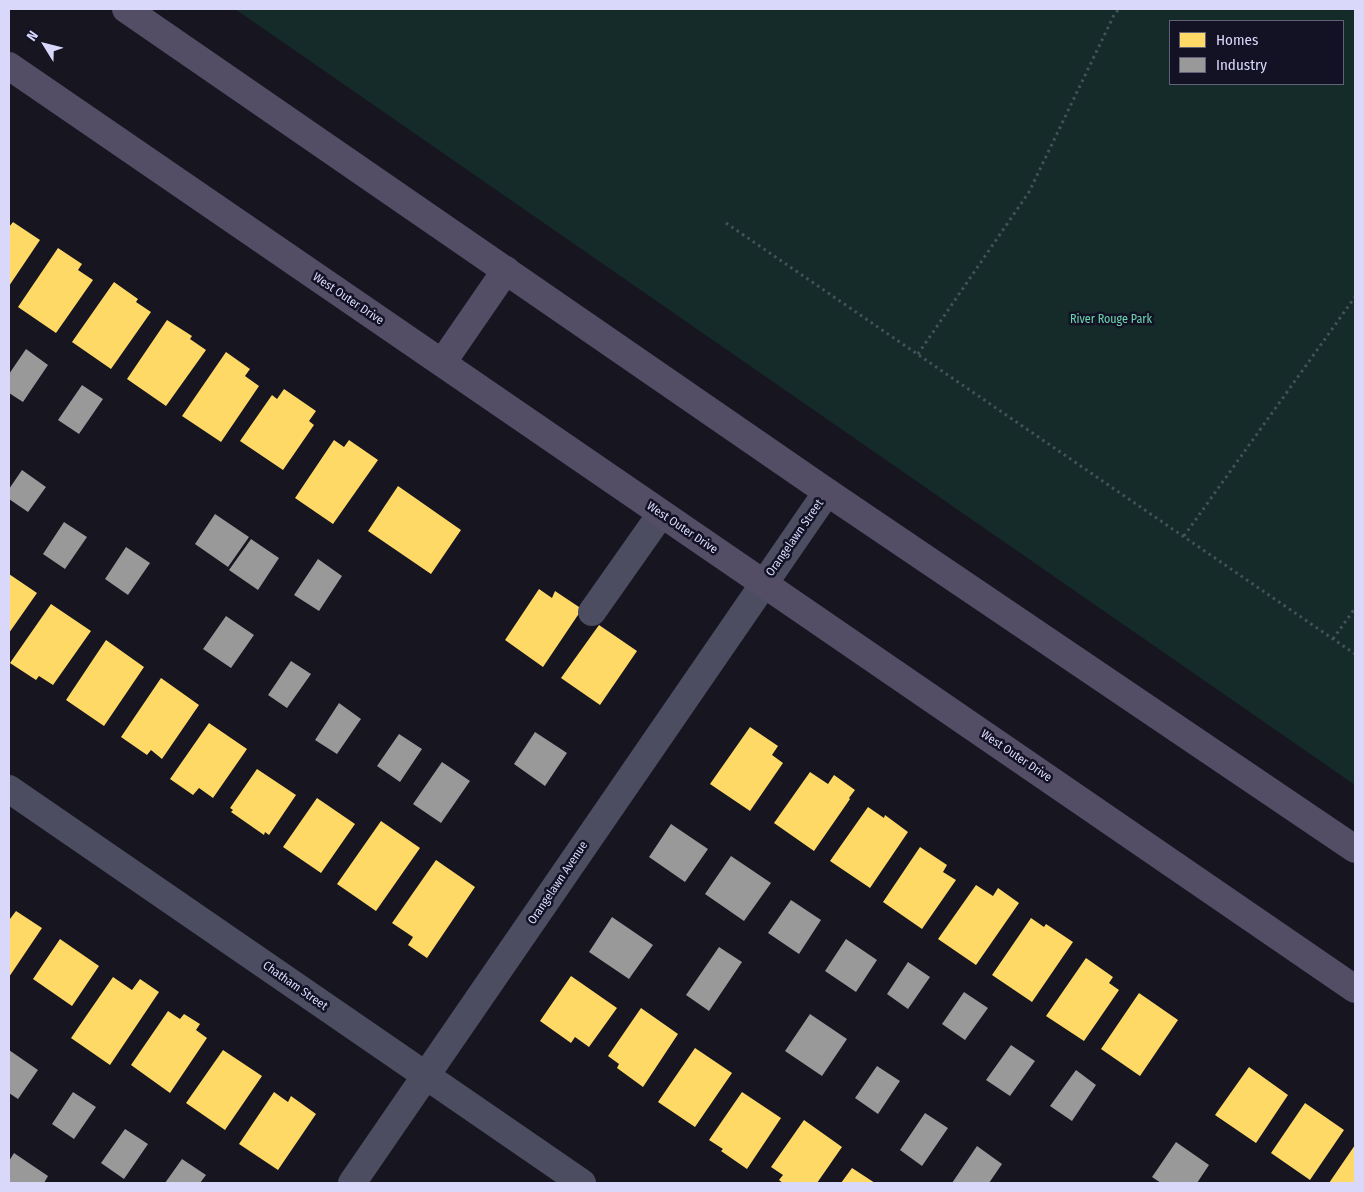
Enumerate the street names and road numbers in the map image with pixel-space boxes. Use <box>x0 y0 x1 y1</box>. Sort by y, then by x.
street label: West Outer Drive <box>310 270 386 328</box>
street label: Orangelawn Street <box>763 497 827 579</box>
street label: West Outer Drive <box>644 499 720 557</box>
street label: West Outer Drive <box>978 727 1054 785</box>
street label: Orangelawn Avenue <box>525 839 591 927</box>
street label: Chatham Street <box>260 958 330 1014</box>

